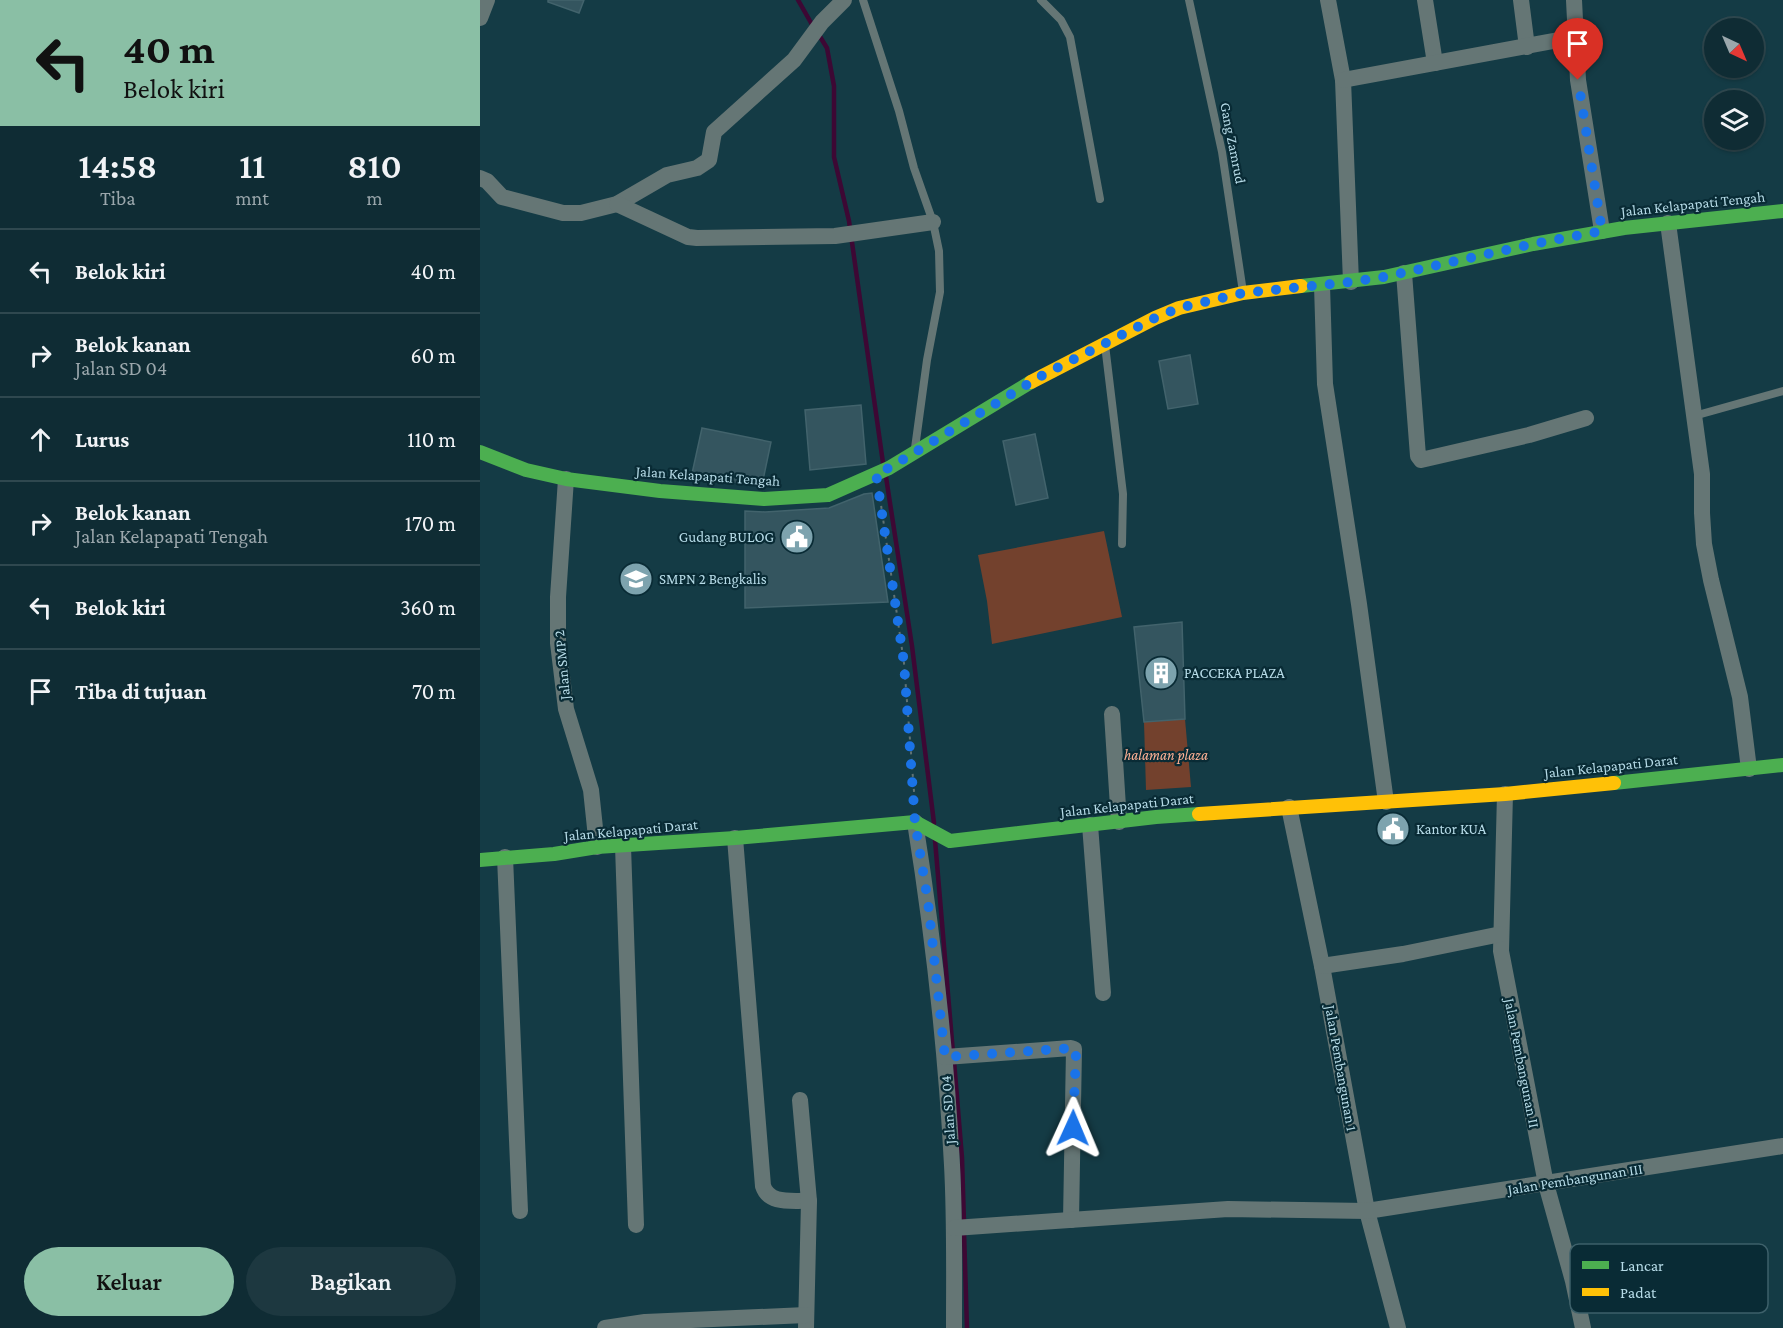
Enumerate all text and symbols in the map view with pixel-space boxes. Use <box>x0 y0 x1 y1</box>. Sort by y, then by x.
pin <box>1552 18 1603 80</box>
north arrow <box>1704 18 1764 78</box>
map controls <box>1704 18 1764 150</box>
icon: left <box>24 24 102 102</box>
text: 40 m <box>123 25 215 72</box>
icon: arrive <box>1561 27 1594 60</box>
text: Belok kiri <box>123 74 225 104</box>
button: layers <box>1704 90 1764 150</box>
street label: Gang Zamrud <box>1216 101 1249 185</box>
text: 14:58 <box>78 146 157 186</box>
text: 11 <box>239 146 265 186</box>
text: 810 <box>347 146 402 186</box>
text: Tiba <box>100 187 136 209</box>
text: mnt <box>236 187 269 209</box>
text: m <box>366 187 382 209</box>
street label: Jalan Kelapapati Tengah <box>1618 188 1766 221</box>
icon: left <box>24 255 57 288</box>
text: Belok kiri <box>75 259 166 284</box>
text: 40 m <box>411 259 456 284</box>
text: Belok kanan <box>75 332 191 357</box>
icon: right <box>24 339 57 372</box>
text: 60 m <box>411 343 456 368</box>
text: Jalan SD 04 <box>75 357 167 379</box>
icon: ahead <box>24 423 57 456</box>
text: Lurus <box>75 427 129 452</box>
text: 110 m <box>407 427 456 452</box>
street label: Jalan Kelapapati Tengah <box>633 463 781 490</box>
text: Belok kanan <box>75 500 191 525</box>
icon: right <box>24 507 57 540</box>
text: 170 m <box>405 511 456 536</box>
public building icon: Gudang BULOG <box>779 519 815 555</box>
text: Jalan Kelapapati Tengah <box>75 525 268 547</box>
place label: Gudang BULOG <box>679 529 774 546</box>
school or university icon: SMPN 2 Bengkalis <box>618 561 654 597</box>
place label: SMPN 2 Bengkalis <box>659 571 767 588</box>
icon: left <box>24 591 57 624</box>
text: Belok kiri <box>75 595 166 620</box>
text: 360 m <box>400 595 456 620</box>
street label: Jalan SMP 2 <box>551 629 574 703</box>
building icon: PACCEKA PLAZA <box>1143 655 1179 691</box>
place label: PACCEKA PLAZA <box>1184 665 1285 681</box>
icon: arrive <box>24 675 57 708</box>
text: Tiba di tujuan <box>75 679 207 704</box>
text: 70 m <box>412 679 456 704</box>
park label: halaman plaza <box>1124 747 1208 764</box>
street label: Jalan Kelapapati Darat <box>1541 751 1680 782</box>
street label: Jalan Kelapapati Darat <box>1057 790 1196 821</box>
public building icon: Kantor KUA <box>1375 811 1411 847</box>
street label: Jalan Kelapapati Darat <box>561 816 700 845</box>
place label: Kantor KUA <box>1416 821 1487 837</box>
street label: Jalan Pembangunan II <box>1500 995 1542 1129</box>
street label: Jalan Pembangunan 1 <box>1321 1002 1360 1132</box>
street label: Jalan SD 04 <box>938 1075 960 1147</box>
position arrow <box>1041 1096 1105 1160</box>
street label: Jalan Pembangunan III <box>1504 1160 1644 1199</box>
legend <box>1570 1244 1768 1313</box>
button: Keluar <box>24 1247 234 1316</box>
button: Bagikan <box>246 1247 456 1316</box>
text: Lancar <box>1620 1257 1664 1274</box>
text: Padat <box>1620 1284 1657 1301</box>

